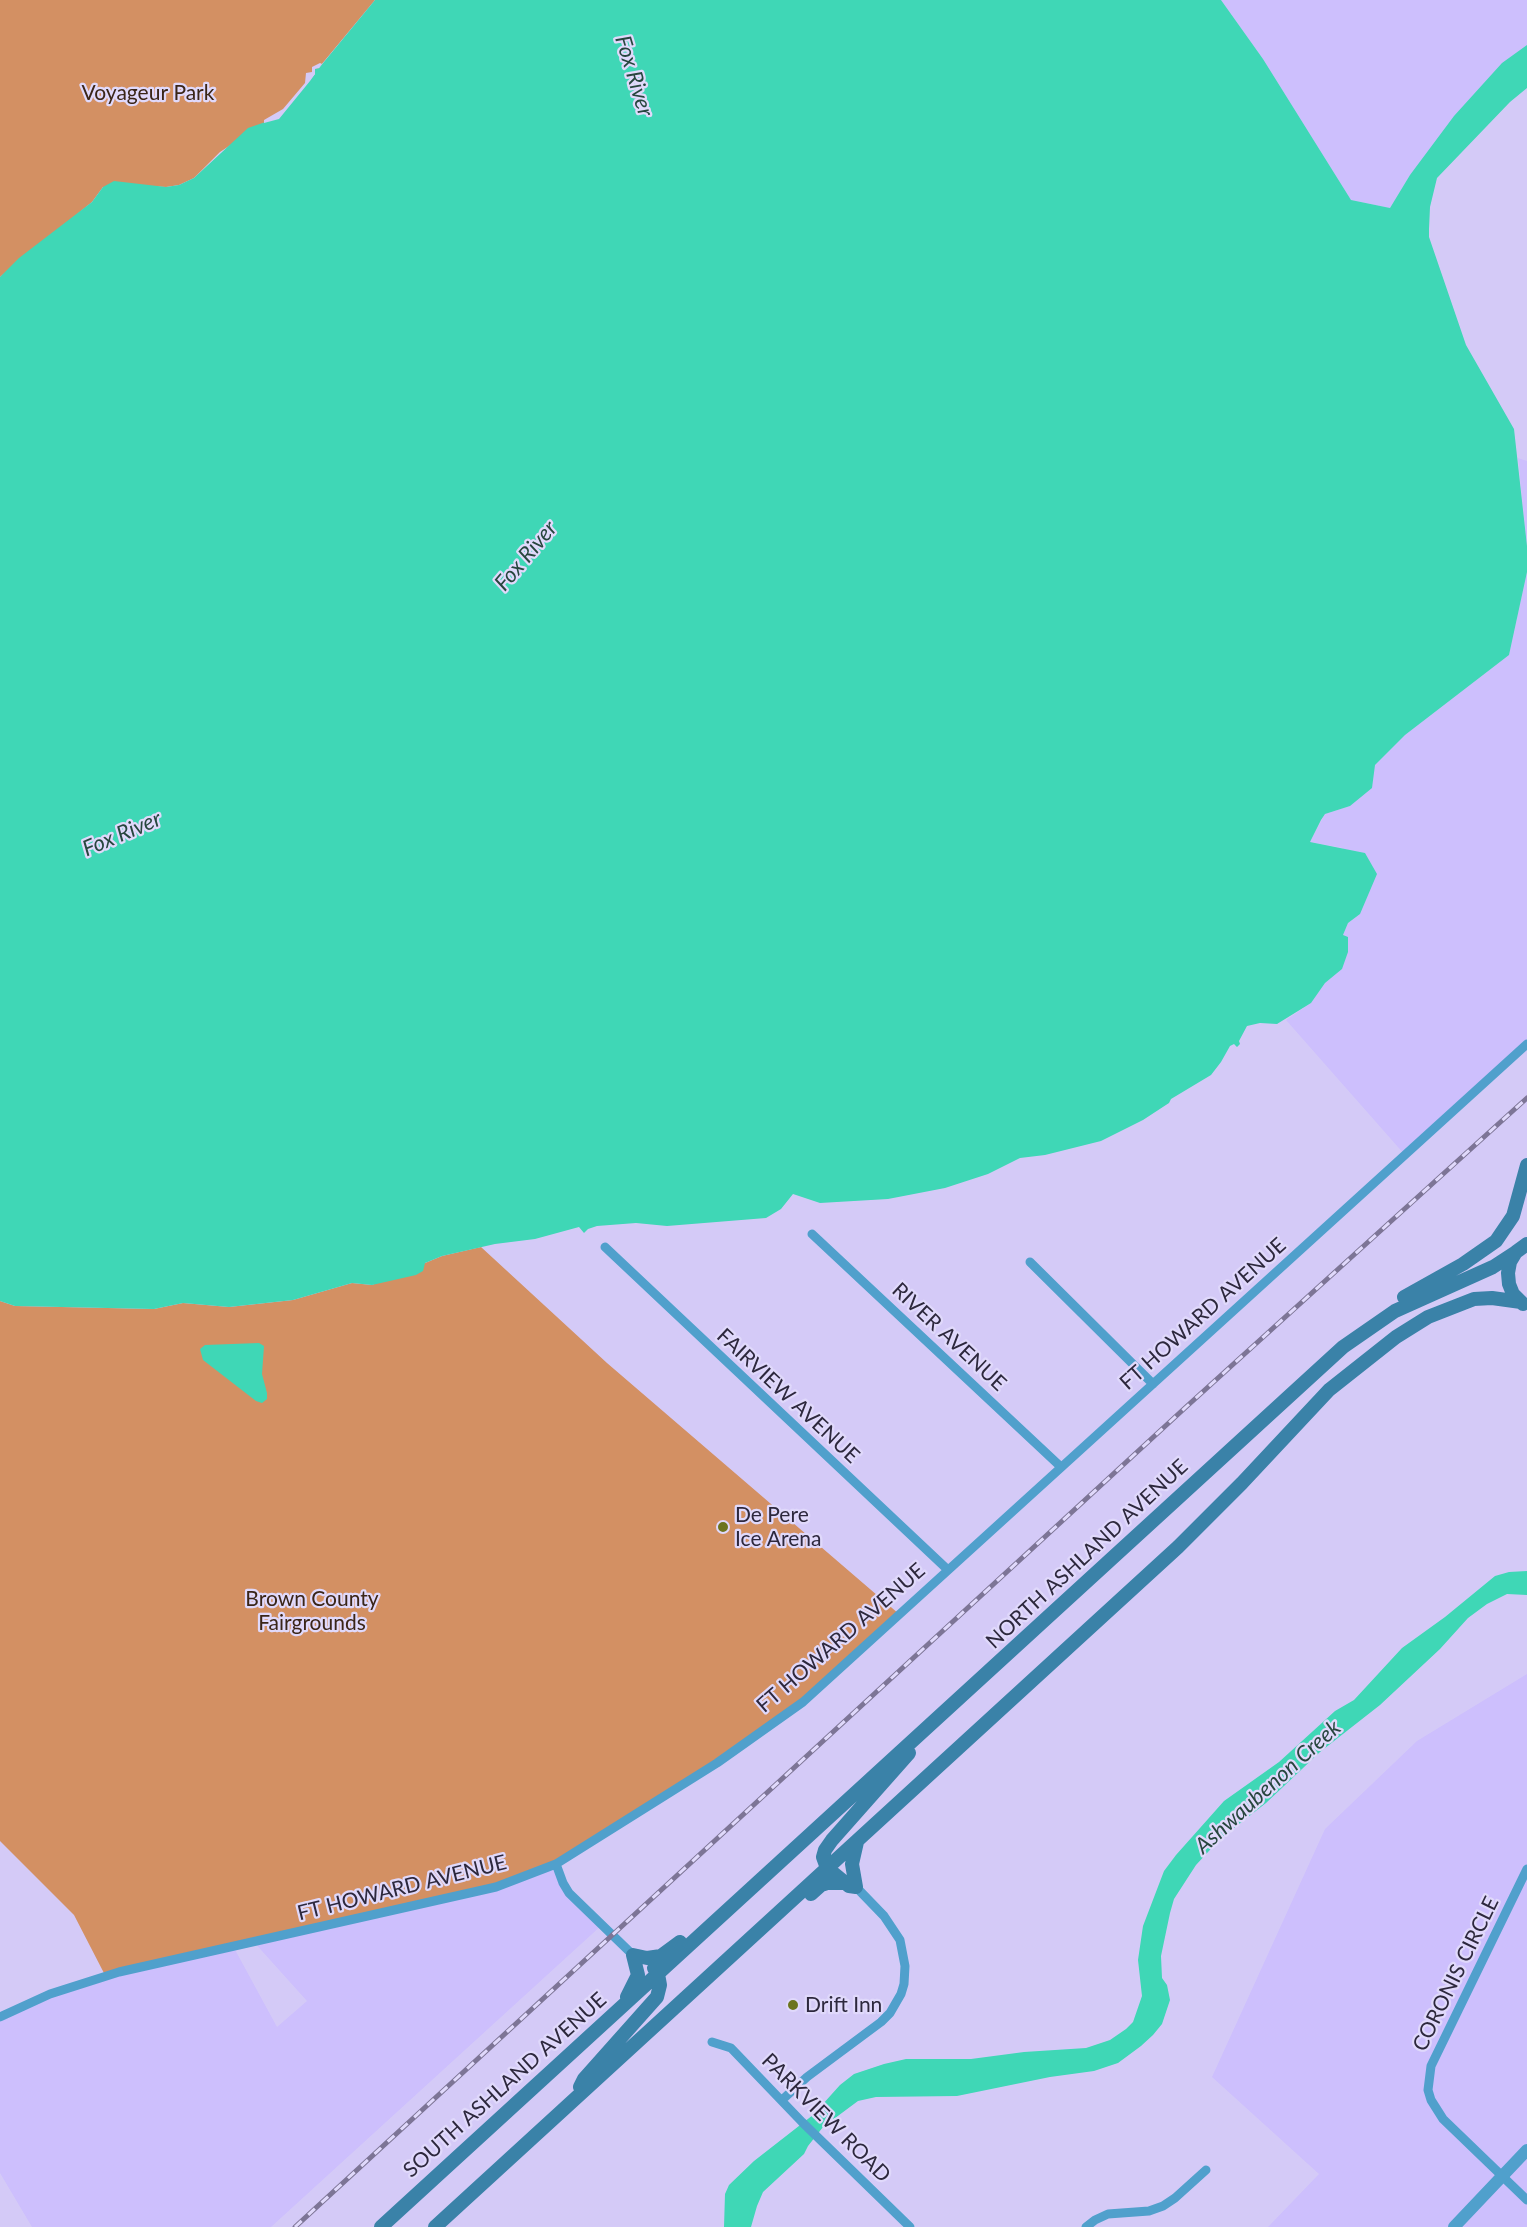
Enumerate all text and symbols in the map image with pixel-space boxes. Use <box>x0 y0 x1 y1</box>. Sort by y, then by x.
water label: Fox River <box>609 32 659 120</box>
park label: Voyageur Park <box>82 80 214 106</box>
water label: Fox River <box>489 516 563 596</box>
water label: Fox River <box>79 806 165 862</box>
street label: FT HOWARD AVENUE <box>1115 1233 1291 1395</box>
street label: RIVER AVENUE <box>887 1278 1011 1396</box>
street label: FAIRVIEW AVENUE <box>711 1323 865 1469</box>
street label: NORTH ASHLAND AVENUE <box>981 1454 1193 1654</box>
place label: De Pere Ice Arena <box>735 1502 821 1552</box>
marker: De Pere Ice Arena <box>716 1520 730 1534</box>
street label: FT HOWARD AVENUE <box>752 1558 930 1718</box>
park label: Brown County Fairgrounds <box>245 1586 379 1636</box>
water label: Ashwaubenon Creek <box>1190 1715 1346 1859</box>
street label: FT HOWARD AVENUE <box>295 1850 509 1926</box>
street label: CORONIS CIRCLE <box>1408 1893 1504 2055</box>
street label: SOUTH ASHLAND AVENUE <box>398 1987 612 2183</box>
place label: Drift Inn <box>805 1992 882 2018</box>
marker: Drift Inn <box>786 1998 800 2012</box>
street label: PARKVIEW ROAD <box>756 2048 896 2188</box>

